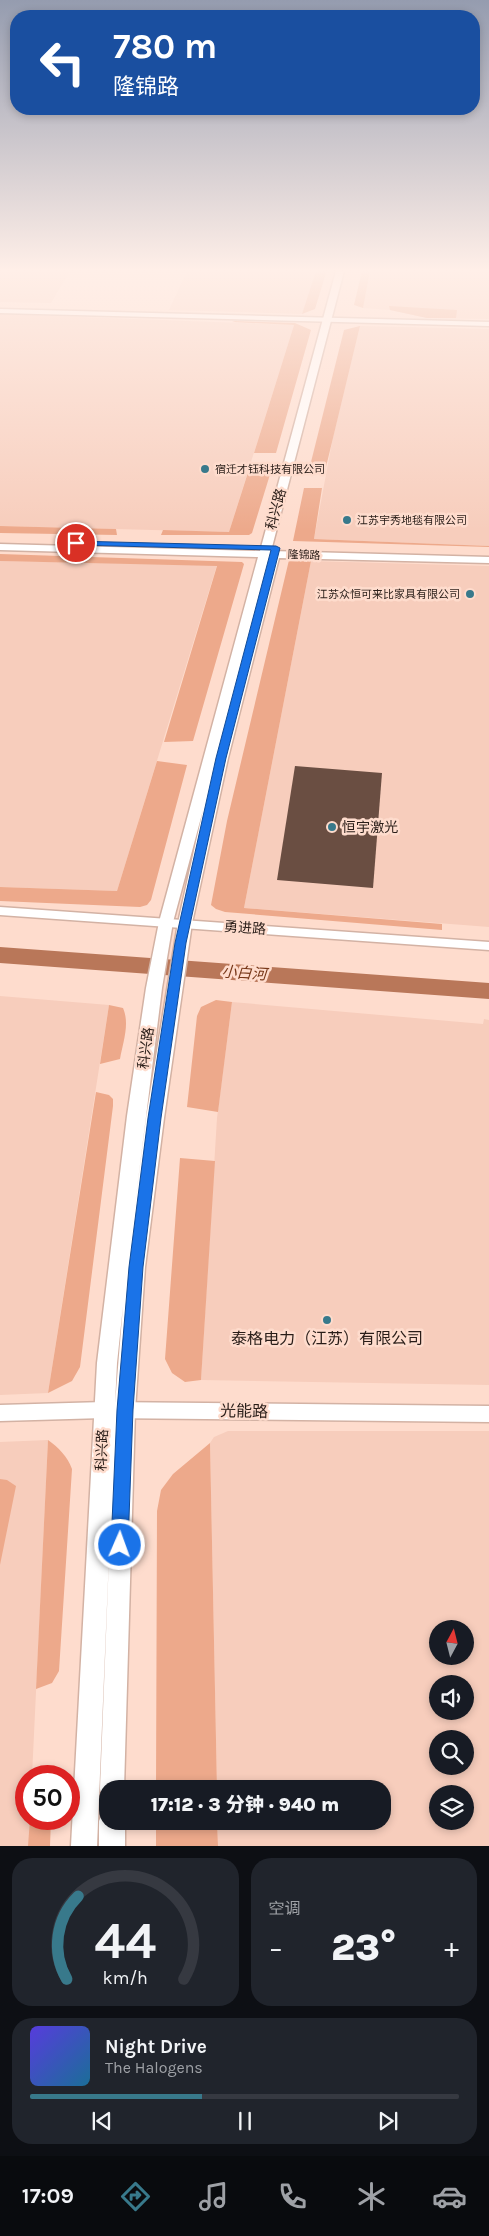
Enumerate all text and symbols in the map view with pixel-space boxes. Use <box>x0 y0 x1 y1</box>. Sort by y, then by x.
text: 780 m <box>113 26 217 67</box>
icon: left <box>30 30 95 95</box>
text: 隆锦路 <box>113 74 179 100</box>
marker: 宿迁才钰科技有限公司 <box>199 463 211 475</box>
place label: 宿迁才钰科技有限公司 <box>215 463 325 476</box>
street label: 科兴路 <box>262 487 290 531</box>
marker: 江苏宇秀地毯有限公司 <box>341 514 353 526</box>
place label: 江苏宇秀地毯有限公司 <box>357 514 467 527</box>
pin <box>55 522 97 564</box>
icon: arrive <box>62 529 90 557</box>
street label: 隆锦路 <box>287 548 321 562</box>
place label: 江苏众恒可来比家具有限公司 <box>317 588 460 601</box>
marker: 江苏众恒可来比家具有限公司 <box>464 588 476 600</box>
place label: 恒宇激光 <box>342 819 398 836</box>
marker: 恒宇激光 <box>326 821 338 833</box>
street label: 勇进路 <box>223 918 267 938</box>
water label: 小白河 <box>221 962 270 984</box>
street label: 科兴路 <box>135 1026 157 1070</box>
marker: 泰格电力（江苏）有限公司 <box>321 1314 333 1326</box>
place label: 泰格电力（江苏）有限公司 <box>231 1329 423 1348</box>
street label: 光能路 <box>220 1401 268 1421</box>
street label: 科兴路 <box>92 1429 112 1471</box>
position arrow <box>93 1518 145 1570</box>
north arrow <box>429 1620 474 1665</box>
map controls <box>429 1620 474 1830</box>
button: sound <box>429 1675 474 1720</box>
button: search <box>429 1730 474 1775</box>
speed limit sign: 50 <box>15 1765 80 1830</box>
button: layers <box>429 1785 474 1830</box>
text: 17:12 · 3 分钟 · 940 m <box>151 1794 339 1816</box>
text: 空调 <box>269 1899 301 1918</box>
text: 44 <box>94 1910 156 1971</box>
text: 23° <box>331 1925 397 1970</box>
text: − <box>269 1931 283 1964</box>
text: + <box>444 1931 459 1964</box>
text: km/h <box>103 1968 148 1989</box>
text: Night Drive <box>105 2036 207 2058</box>
text: The Halogens <box>105 2058 203 2077</box>
icon: previous <box>88 2107 116 2135</box>
icon: pause <box>231 2107 259 2135</box>
icon: next <box>374 2107 402 2135</box>
icon: directions <box>118 2179 153 2214</box>
icon: music <box>196 2179 231 2214</box>
icon: phone <box>275 2179 310 2214</box>
icon: climate <box>354 2179 389 2214</box>
icon: car <box>432 2179 467 2214</box>
text: 17:09 <box>22 2183 74 2209</box>

